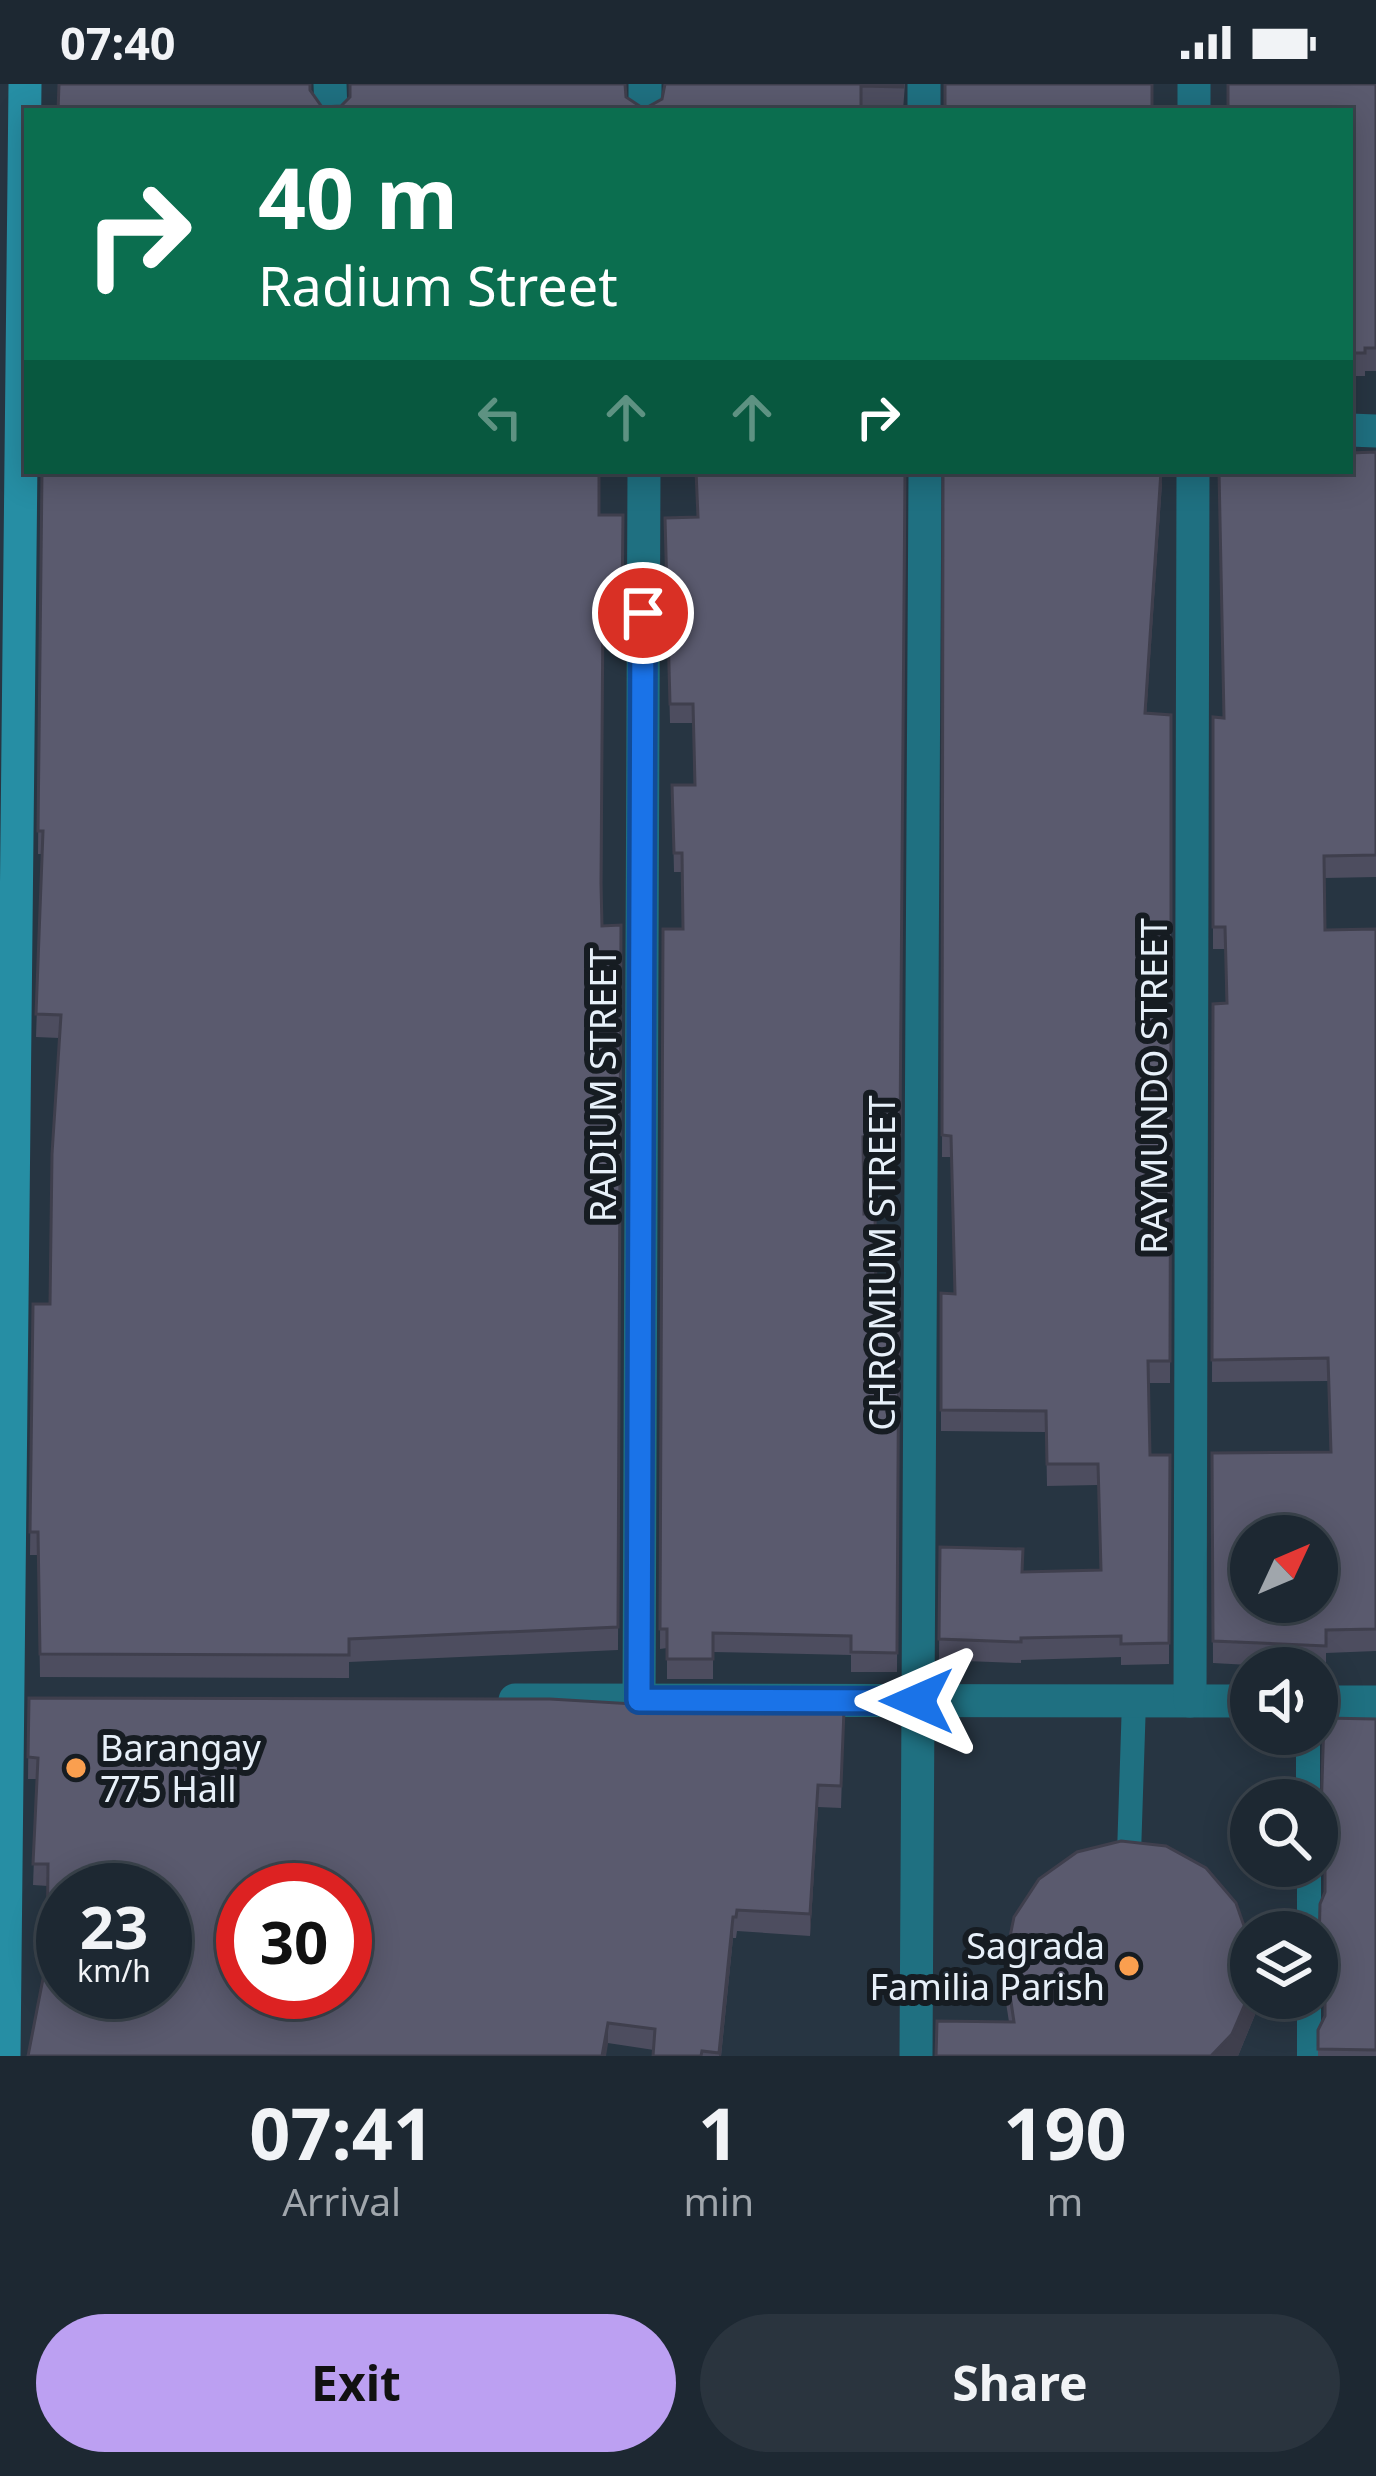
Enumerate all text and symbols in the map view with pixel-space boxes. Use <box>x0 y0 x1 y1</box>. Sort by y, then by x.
text: 07:40 <box>60 12 176 73</box>
text: 40 m <box>258 139 458 254</box>
icon: right <box>60 156 216 312</box>
text: Radium Street <box>258 248 618 322</box>
icon: left <box>467 384 533 450</box>
icon: ahead <box>593 384 659 450</box>
icon: ahead <box>719 384 785 450</box>
icon: right <box>845 384 911 450</box>
pin <box>592 562 694 664</box>
icon: arrive <box>610 580 676 646</box>
street label: RAYMUNDO STREET <box>1129 918 1178 1254</box>
street label: RADIUM STREET <box>578 948 627 1222</box>
street label: CHROMIUM STREET <box>857 1095 906 1431</box>
north arrow <box>1230 1515 1338 1623</box>
map controls <box>1230 1515 1338 2019</box>
position arrow <box>854 1638 980 1764</box>
button: sound <box>1230 1647 1338 1755</box>
place label: Barangay 775 Hall <box>100 1723 262 1813</box>
marker: Barangay 775 Hall <box>63 1755 89 1781</box>
button: search <box>1230 1779 1338 1887</box>
speed limit sign: 30 <box>216 1863 372 2019</box>
text: 23 <box>80 1885 148 1967</box>
button: layers <box>1230 1911 1338 2019</box>
place label: Sagrada Familia Parish <box>869 1921 1105 2011</box>
text: km/h <box>77 1950 151 1991</box>
marker: Sagrada Familia Parish <box>1116 1953 1142 1979</box>
text: 07:41 <box>249 2083 434 2181</box>
text: 1 <box>698 2083 739 2181</box>
text: 190 <box>1003 2083 1127 2181</box>
text: Arrival <box>282 2174 401 2227</box>
text: min <box>683 2174 754 2227</box>
text: m <box>1047 2174 1083 2227</box>
button: Exit <box>36 2314 676 2452</box>
button: Share <box>700 2314 1340 2452</box>

